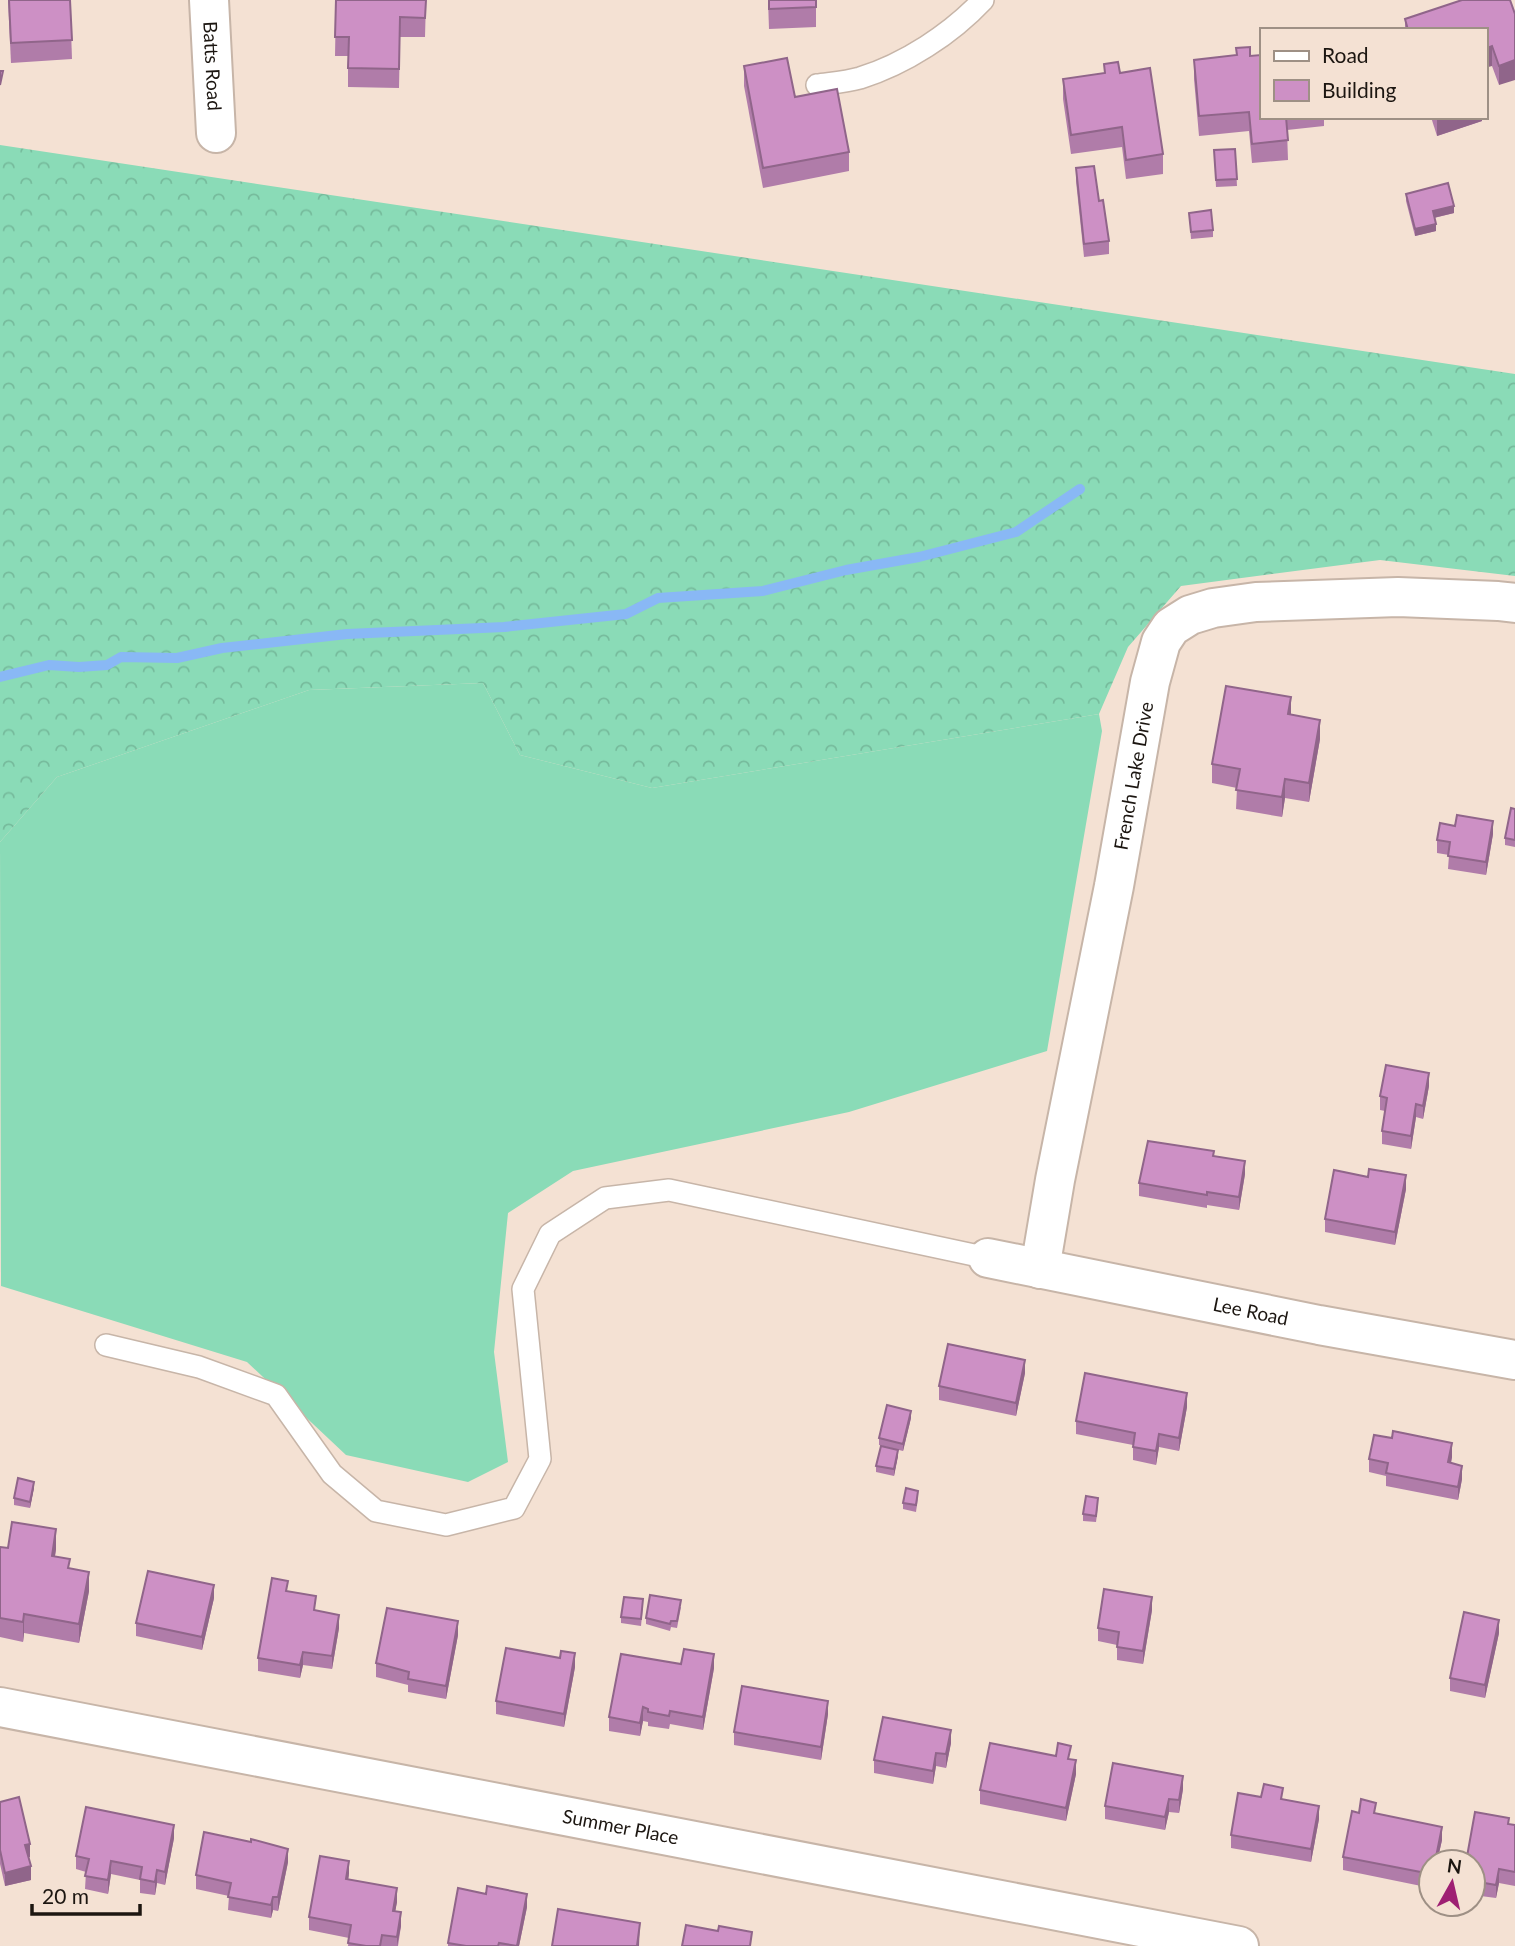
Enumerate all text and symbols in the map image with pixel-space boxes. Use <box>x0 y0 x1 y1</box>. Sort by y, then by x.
street label: Batts Road <box>199 20 227 111</box>
legend <box>1260 28 1487 119</box>
text: Road <box>1322 42 1369 67</box>
text: Building <box>1322 77 1397 102</box>
street label: French Lake Drive <box>1109 700 1157 852</box>
street label: Lee Road <box>1211 1292 1290 1330</box>
street label: Summer Place <box>561 1804 681 1849</box>
north arrow <box>1417 1848 1487 1918</box>
text: N <box>1446 1853 1463 1878</box>
scale bar <box>32 1872 140 1916</box>
text: 20 m <box>42 1883 89 1908</box>

